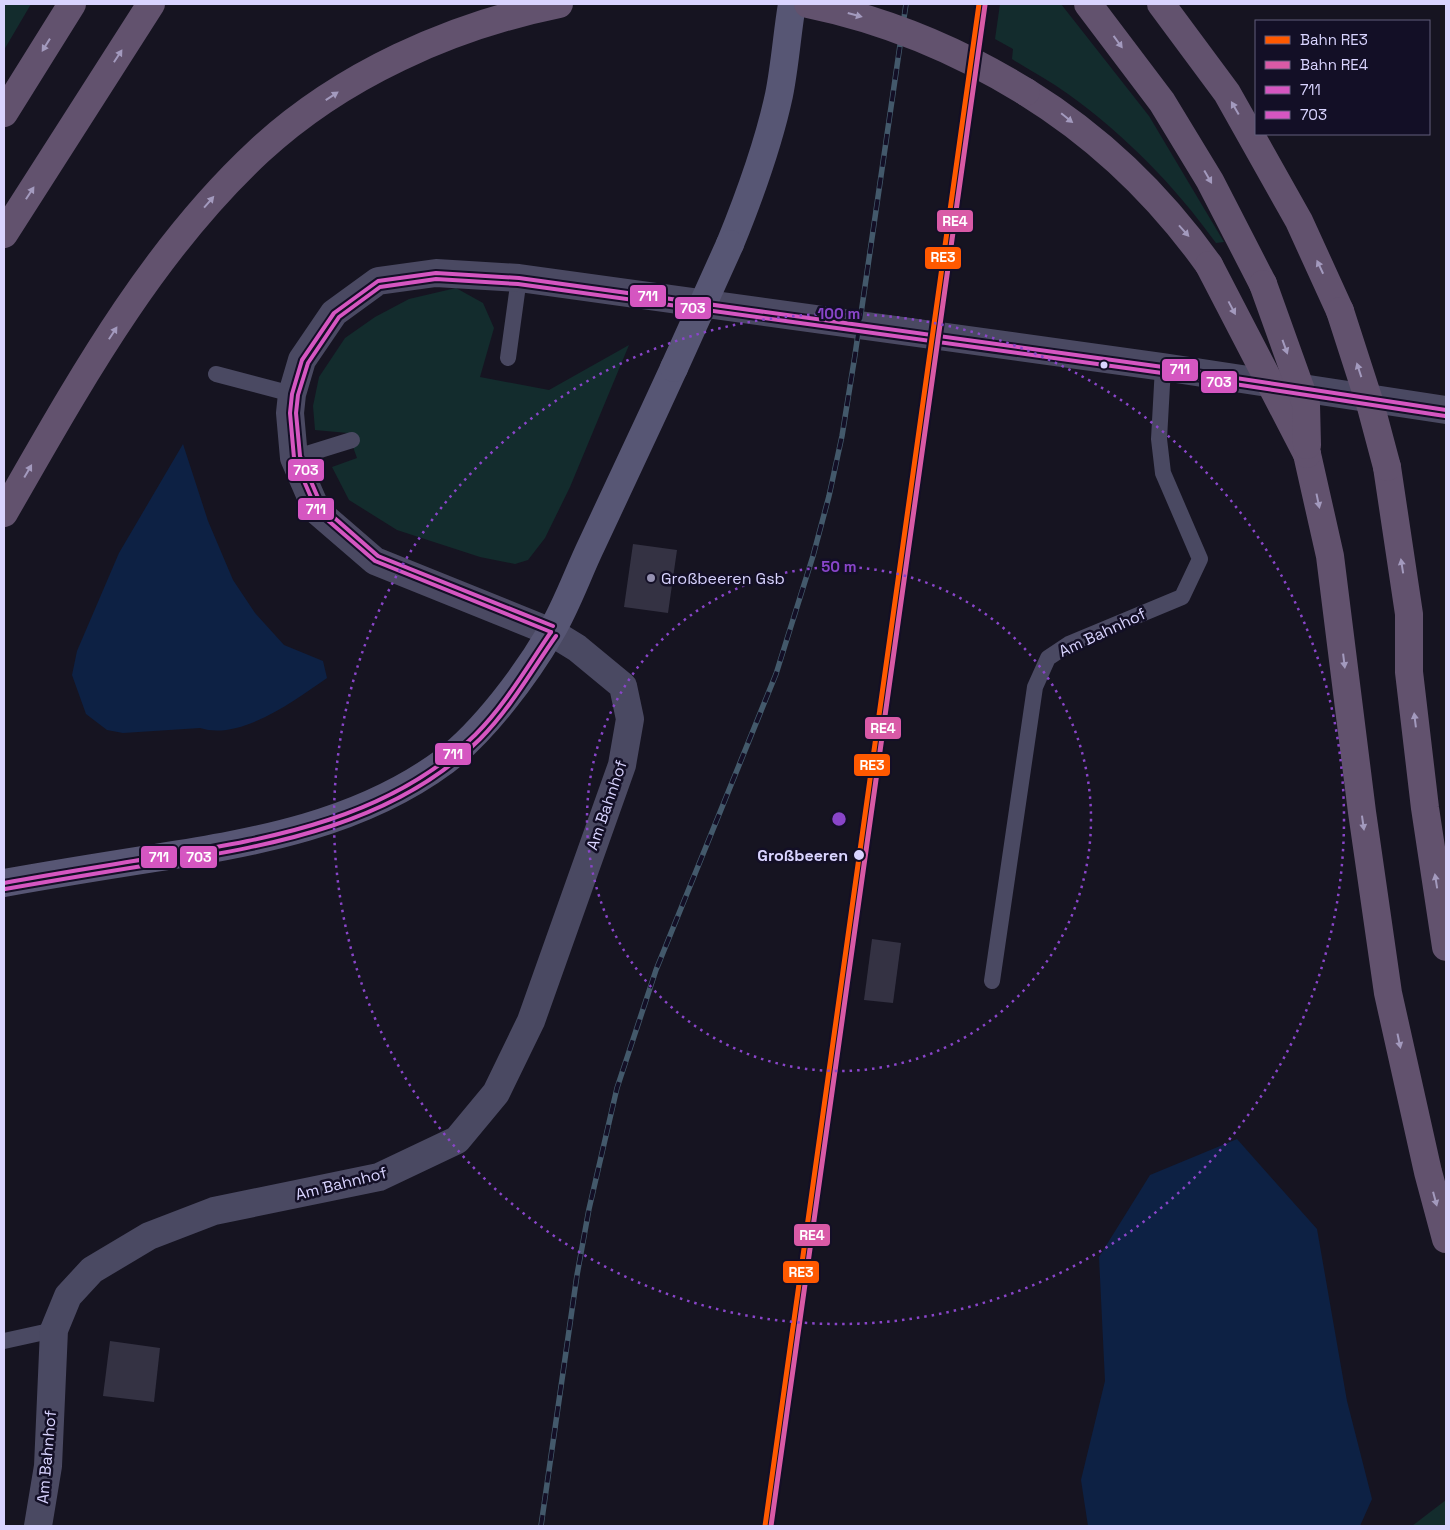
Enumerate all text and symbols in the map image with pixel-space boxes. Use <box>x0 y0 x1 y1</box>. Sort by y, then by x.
one-way arrow <box>847 11 863 19</box>
legend <box>1255 20 1430 135</box>
text: Bahn RE3 <box>1300 30 1368 49</box>
one-way arrow <box>1113 35 1123 49</box>
one-way arrow <box>42 38 51 52</box>
one-way arrow <box>113 49 123 62</box>
text: Bahn RE4 <box>1300 55 1368 74</box>
text: 711 <box>1300 80 1321 99</box>
one-way arrow <box>325 91 339 101</box>
one-way arrow <box>1231 101 1240 114</box>
text: 703 <box>1300 105 1327 124</box>
one-way arrow <box>1060 113 1073 124</box>
one-way arrow <box>1203 171 1212 184</box>
one-way arrow <box>25 186 35 199</box>
one-way arrow <box>204 196 215 209</box>
line badge: RE4 <box>936 209 974 233</box>
text: RE4 <box>942 212 968 230</box>
one-way arrow <box>1178 224 1189 237</box>
line badge: RE3 <box>924 246 962 270</box>
text: RE3 <box>930 248 956 266</box>
one-way arrow <box>1315 260 1323 274</box>
line badge: 711 <box>629 284 667 308</box>
text: 711 <box>638 287 658 305</box>
line badge: 703 <box>674 296 712 320</box>
text: 703 <box>680 299 706 317</box>
one-way arrow <box>1228 301 1236 315</box>
text: 100 m <box>818 304 860 323</box>
one-way arrow <box>108 326 118 339</box>
one-way arrow <box>1282 339 1289 354</box>
line badge: 711 <box>1161 358 1199 382</box>
unlabelled marker <box>1099 360 1109 370</box>
text: 711 <box>1170 360 1190 378</box>
one-way arrow <box>1355 362 1363 377</box>
line badge: 703 <box>1200 370 1238 394</box>
text: 703 <box>1206 373 1232 391</box>
line badge: 703 <box>287 458 325 482</box>
text: 703 <box>293 461 319 479</box>
one-way arrow <box>24 464 32 478</box>
one-way arrow <box>1314 494 1322 509</box>
line badge: 711 <box>297 497 335 521</box>
text: 711 <box>306 500 326 518</box>
text: 50 m <box>821 557 857 576</box>
one-way arrow <box>1397 558 1405 574</box>
place label: Großbeeren Gsb <box>661 568 785 589</box>
marker: Großbeeren Gsb <box>645 572 657 584</box>
street label: Am Bahnhof <box>1055 603 1149 662</box>
one-way arrow <box>1340 654 1348 670</box>
one-way arrow <box>1411 712 1419 728</box>
line badge: RE4 <box>864 716 902 740</box>
text: RE4 <box>870 719 896 737</box>
line badge: 711 <box>434 742 472 766</box>
text: 711 <box>443 745 463 763</box>
line badge: RE3 <box>853 753 891 777</box>
text: RE3 <box>859 756 885 774</box>
street label: Am Bahnhof <box>581 757 632 853</box>
centre of rings <box>830 810 848 828</box>
one-way arrow <box>1360 815 1368 831</box>
line badge: 711 <box>140 845 178 869</box>
line badge: 703 <box>179 845 218 869</box>
place label: Großbeeren <box>757 845 848 866</box>
text: 711 <box>149 848 169 866</box>
text: 703 <box>186 848 212 866</box>
marker: Großbeeren <box>852 848 866 862</box>
one-way arrow <box>1432 873 1440 889</box>
one-way arrow <box>1395 1033 1403 1048</box>
street label: Am Bahnhof <box>293 1162 389 1205</box>
one-way arrow <box>1432 1192 1440 1207</box>
line badge: RE4 <box>793 1223 831 1247</box>
text: RE4 <box>799 1226 825 1244</box>
line badge: RE3 <box>782 1260 820 1284</box>
text: RE3 <box>788 1263 814 1281</box>
street label: Am Bahnhof <box>32 1409 61 1505</box>

